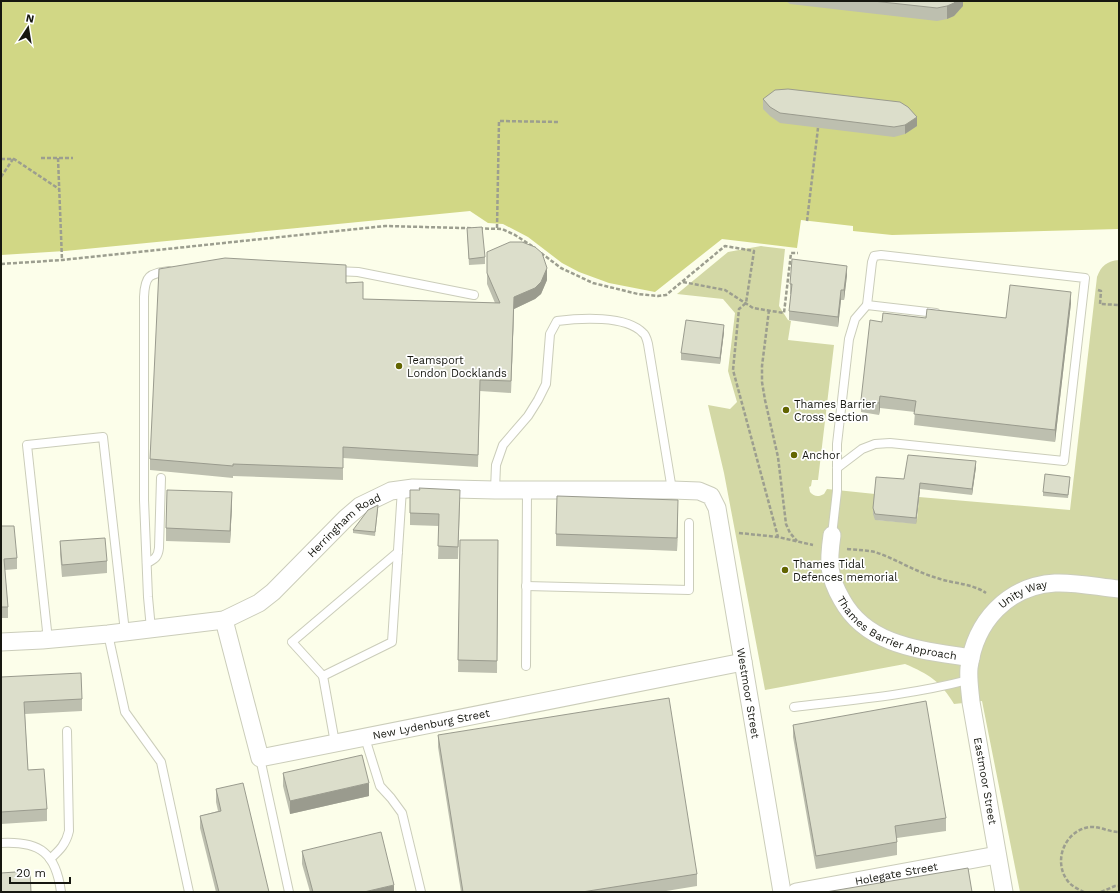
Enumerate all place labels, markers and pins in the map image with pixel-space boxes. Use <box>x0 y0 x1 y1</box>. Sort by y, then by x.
place label: Teamsport London Docklands <box>407 354 507 380</box>
marker: Teamsport London Docklands <box>394 361 404 371</box>
place label: Thames Barrier Cross Section <box>794 398 876 424</box>
marker: Thames Barrier Cross Section <box>781 405 791 415</box>
place label: Anchor <box>802 449 841 462</box>
marker: Anchor <box>789 450 799 460</box>
place label: Thames Tidal Defences memorial <box>793 558 898 584</box>
marker: Thames Tidal Defences memorial <box>780 565 790 575</box>

